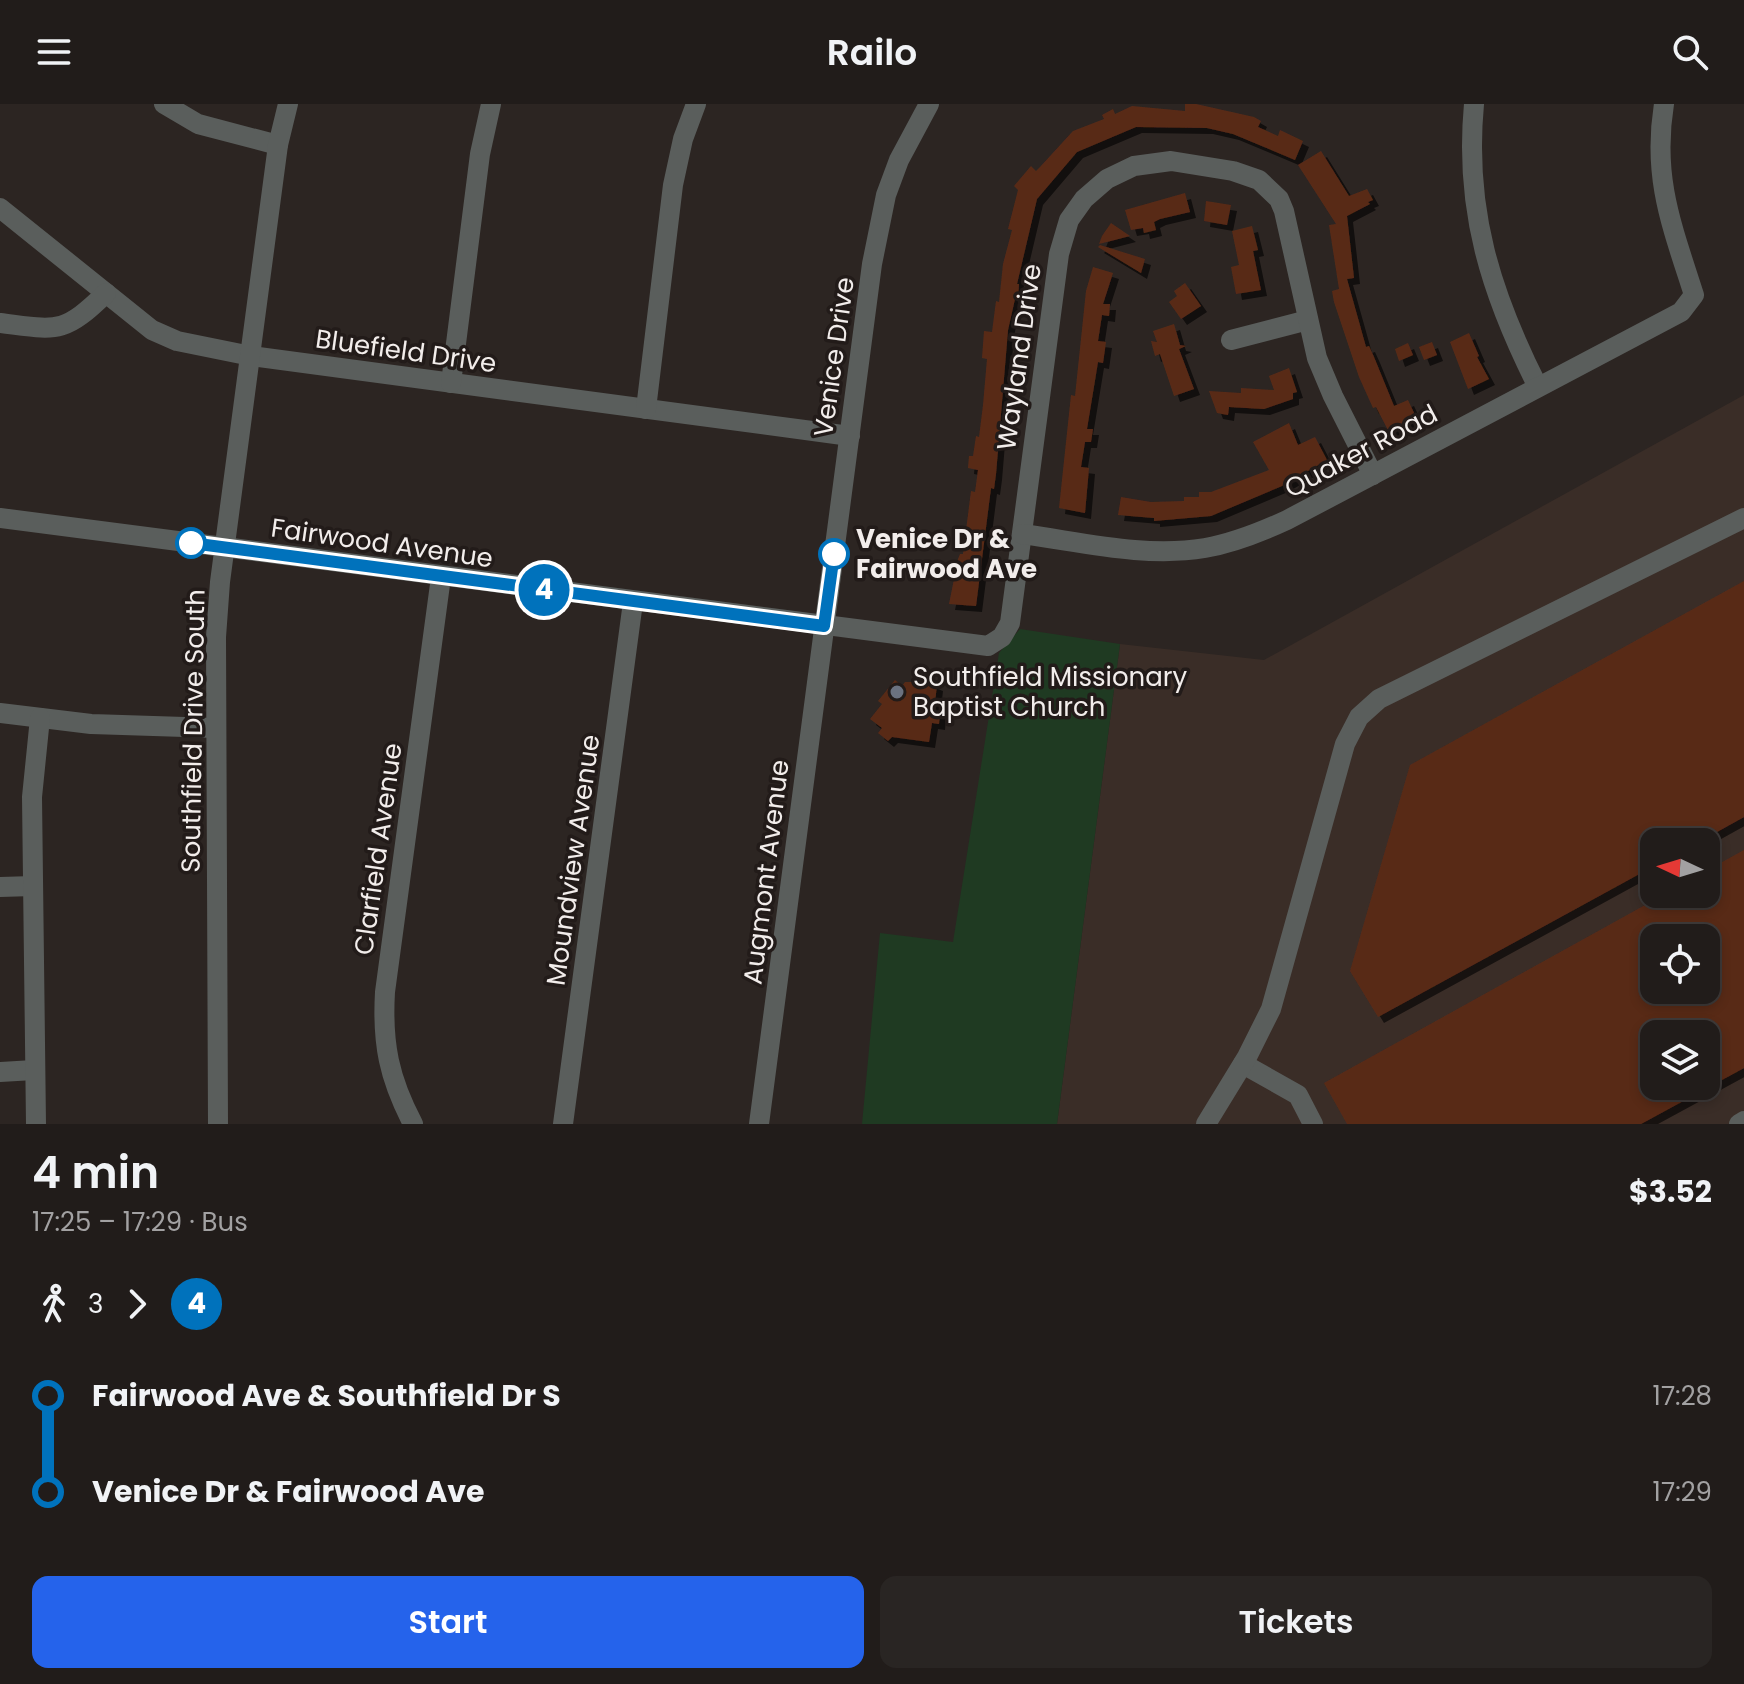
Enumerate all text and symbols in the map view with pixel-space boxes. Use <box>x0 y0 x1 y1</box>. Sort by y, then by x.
text: Railo <box>827 27 917 78</box>
icon: menu <box>32 30 76 74</box>
icon: search <box>1668 30 1712 74</box>
street label: Wayland Drive <box>988 261 1050 453</box>
street label: Venice Drive <box>805 275 863 439</box>
street label: Bluefield Drive <box>313 320 499 382</box>
street label: Quaker Road <box>1278 396 1444 506</box>
street label: Fairwood Avenue <box>269 510 495 576</box>
place label: Venice Dr & Fairwood Ave <box>856 521 1037 587</box>
unlabelled marker <box>176 528 206 558</box>
marker: Venice Dr & Fairwood Ave <box>819 539 849 569</box>
line badge: 4 <box>518 564 570 616</box>
text: 4 <box>535 570 553 609</box>
street label: Southfield Drive South <box>173 589 213 873</box>
place label: Southfield Missionary Baptist Church <box>913 659 1188 725</box>
marker: Southfield Missionary Baptist Church <box>888 683 906 701</box>
street label: Moundview Avenue <box>538 732 608 988</box>
street label: Clarfield Avenue <box>345 741 411 957</box>
street label: Augmont Avenue <box>734 758 798 986</box>
north arrow <box>1640 828 1720 908</box>
map controls <box>1640 828 1720 1100</box>
button: locate <box>1640 924 1720 1004</box>
button: layers <box>1640 1020 1720 1100</box>
text: 4 min <box>32 1142 159 1203</box>
text: $3.52 <box>1629 1170 1712 1213</box>
text: 17:25 – 17:29 · Bus <box>32 1204 248 1240</box>
icon: walk <box>32 1282 76 1326</box>
icon: forward <box>115 1282 159 1326</box>
text: 4 <box>187 1284 206 1323</box>
text: 3 <box>88 1286 103 1322</box>
text: Fairwood Ave & Southfield Dr S <box>92 1374 561 1417</box>
text: 17:28 <box>1653 1378 1712 1414</box>
text: Venice Dr & Fairwood Ave <box>92 1470 485 1513</box>
text: 17:29 <box>1653 1474 1712 1510</box>
button: Start <box>32 1576 864 1668</box>
button: Tickets <box>880 1576 1712 1668</box>

